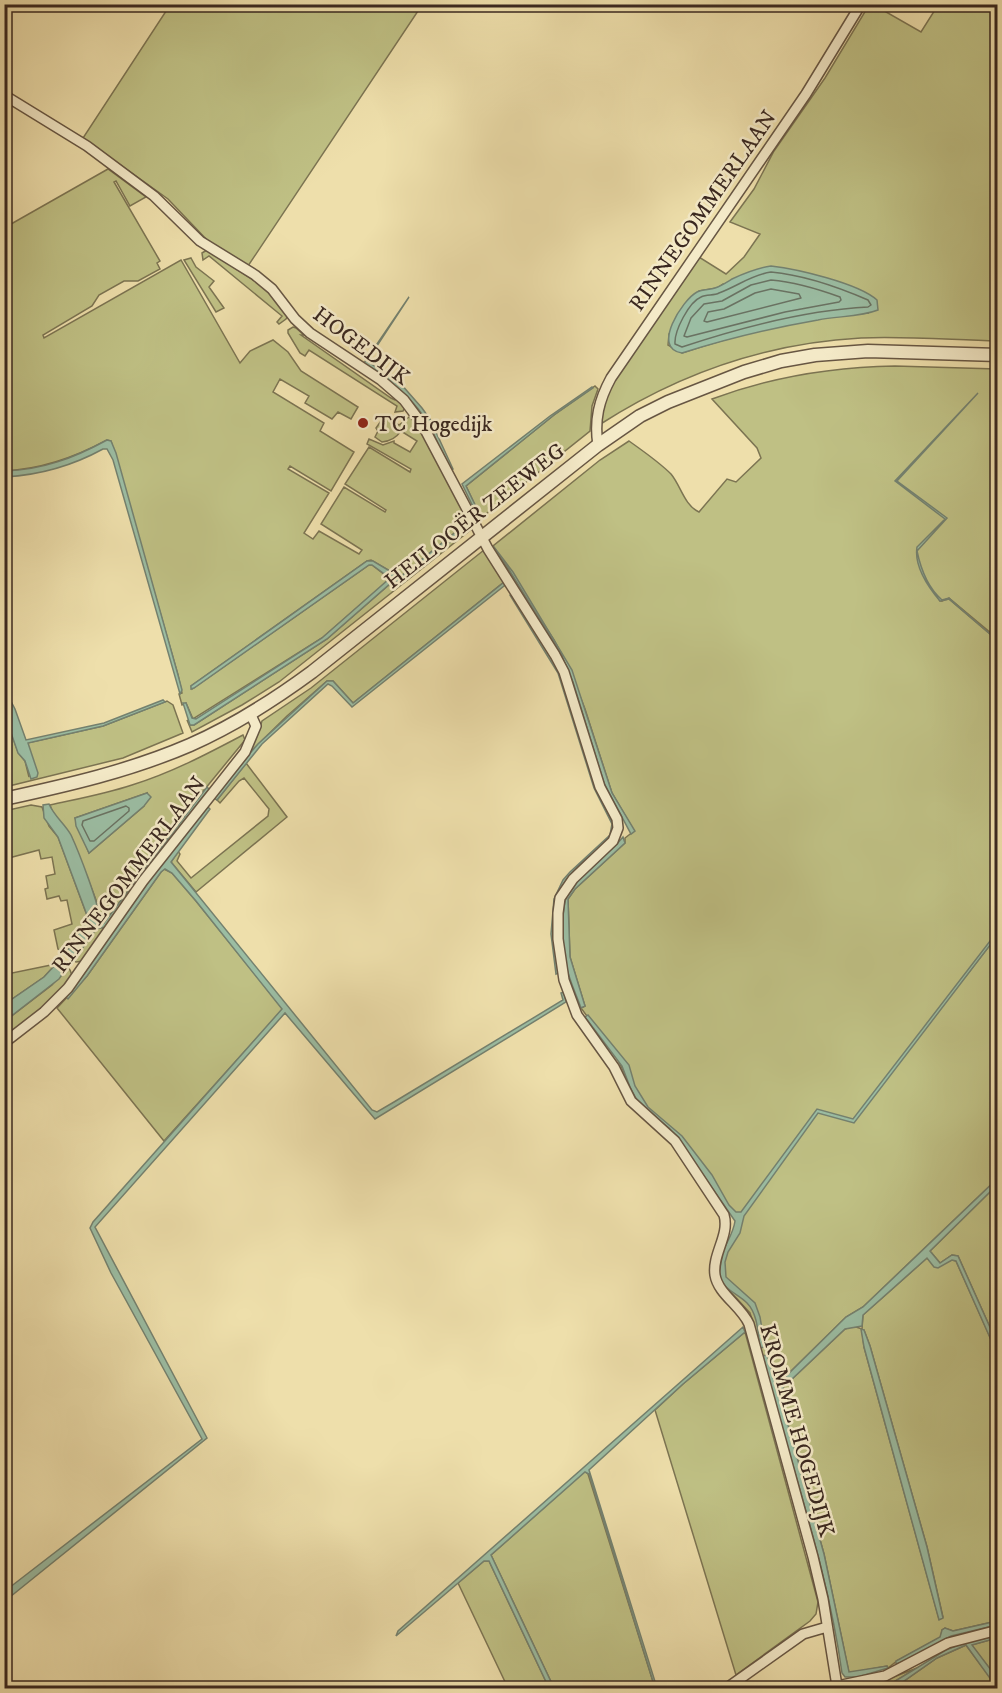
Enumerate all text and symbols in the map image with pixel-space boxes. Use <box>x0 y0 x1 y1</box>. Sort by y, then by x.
street label: RINNEGOMMERLAAN <box>624 105 783 316</box>
street label: HOGEDIJK <box>307 301 415 392</box>
place label: TC Hogedijk <box>375 411 493 438</box>
marker: TC Hogedijk <box>356 416 370 430</box>
street label: HEILOOËR ZEEWEG <box>379 437 570 595</box>
street label: RINNEGOMMERLAAN <box>47 771 212 978</box>
street label: KROMME HOGEDIJK <box>753 1321 840 1540</box>

